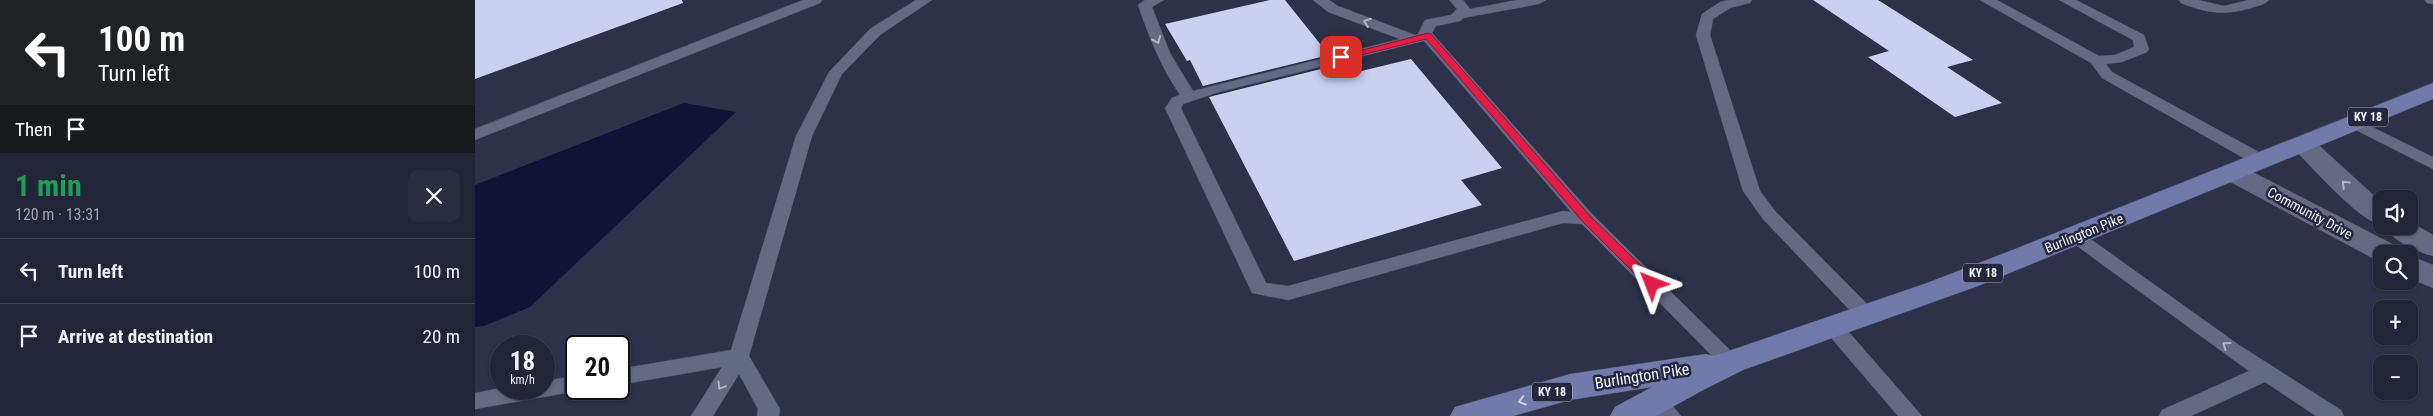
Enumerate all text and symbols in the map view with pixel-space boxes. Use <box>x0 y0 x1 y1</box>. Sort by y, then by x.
one-way arrow <box>1364 18 1372 28</box>
text: 100 m <box>98 19 185 60</box>
icon: left <box>15 20 80 85</box>
one-way arrow <box>1150 35 1161 44</box>
pin <box>1320 36 1362 78</box>
icon: arrive <box>1327 43 1355 71</box>
text: Turn left <box>98 61 170 86</box>
road number: KY 18 <box>2348 108 2388 126</box>
icon: arrive <box>62 115 90 143</box>
text: Then <box>15 118 52 141</box>
text: 1 min <box>15 168 82 203</box>
button: close <box>408 170 460 222</box>
one-way arrow <box>2341 181 2350 190</box>
street label: Community Drive <box>2265 184 2356 242</box>
map controls <box>2373 190 2418 400</box>
button: sound <box>2373 190 2418 235</box>
text: 120 m · 13:31 <box>15 205 101 224</box>
street label: Burlington Pike <box>2042 210 2126 256</box>
button: search <box>2373 245 2418 290</box>
icon: left <box>15 257 43 285</box>
position arrow <box>1625 257 1677 309</box>
text: Turn left <box>58 260 123 283</box>
text: 100 m <box>413 260 460 283</box>
road number: KY 18 <box>1963 264 2003 282</box>
button: + <box>2373 300 2418 345</box>
icon: arrive <box>15 322 43 350</box>
text: Arrive at destination <box>58 325 213 348</box>
text: 20 m <box>423 325 460 348</box>
speed limit sign: 20 <box>565 335 630 400</box>
one-way arrow <box>2222 342 2232 351</box>
text: 18 <box>510 347 535 376</box>
button: − <box>2373 355 2418 400</box>
street label: Burlington Pike <box>1593 359 1691 393</box>
text: km/h <box>510 373 535 387</box>
one-way arrow <box>717 381 727 390</box>
road number: KY 18 <box>1532 382 1572 402</box>
one-way arrow <box>1519 395 1527 405</box>

